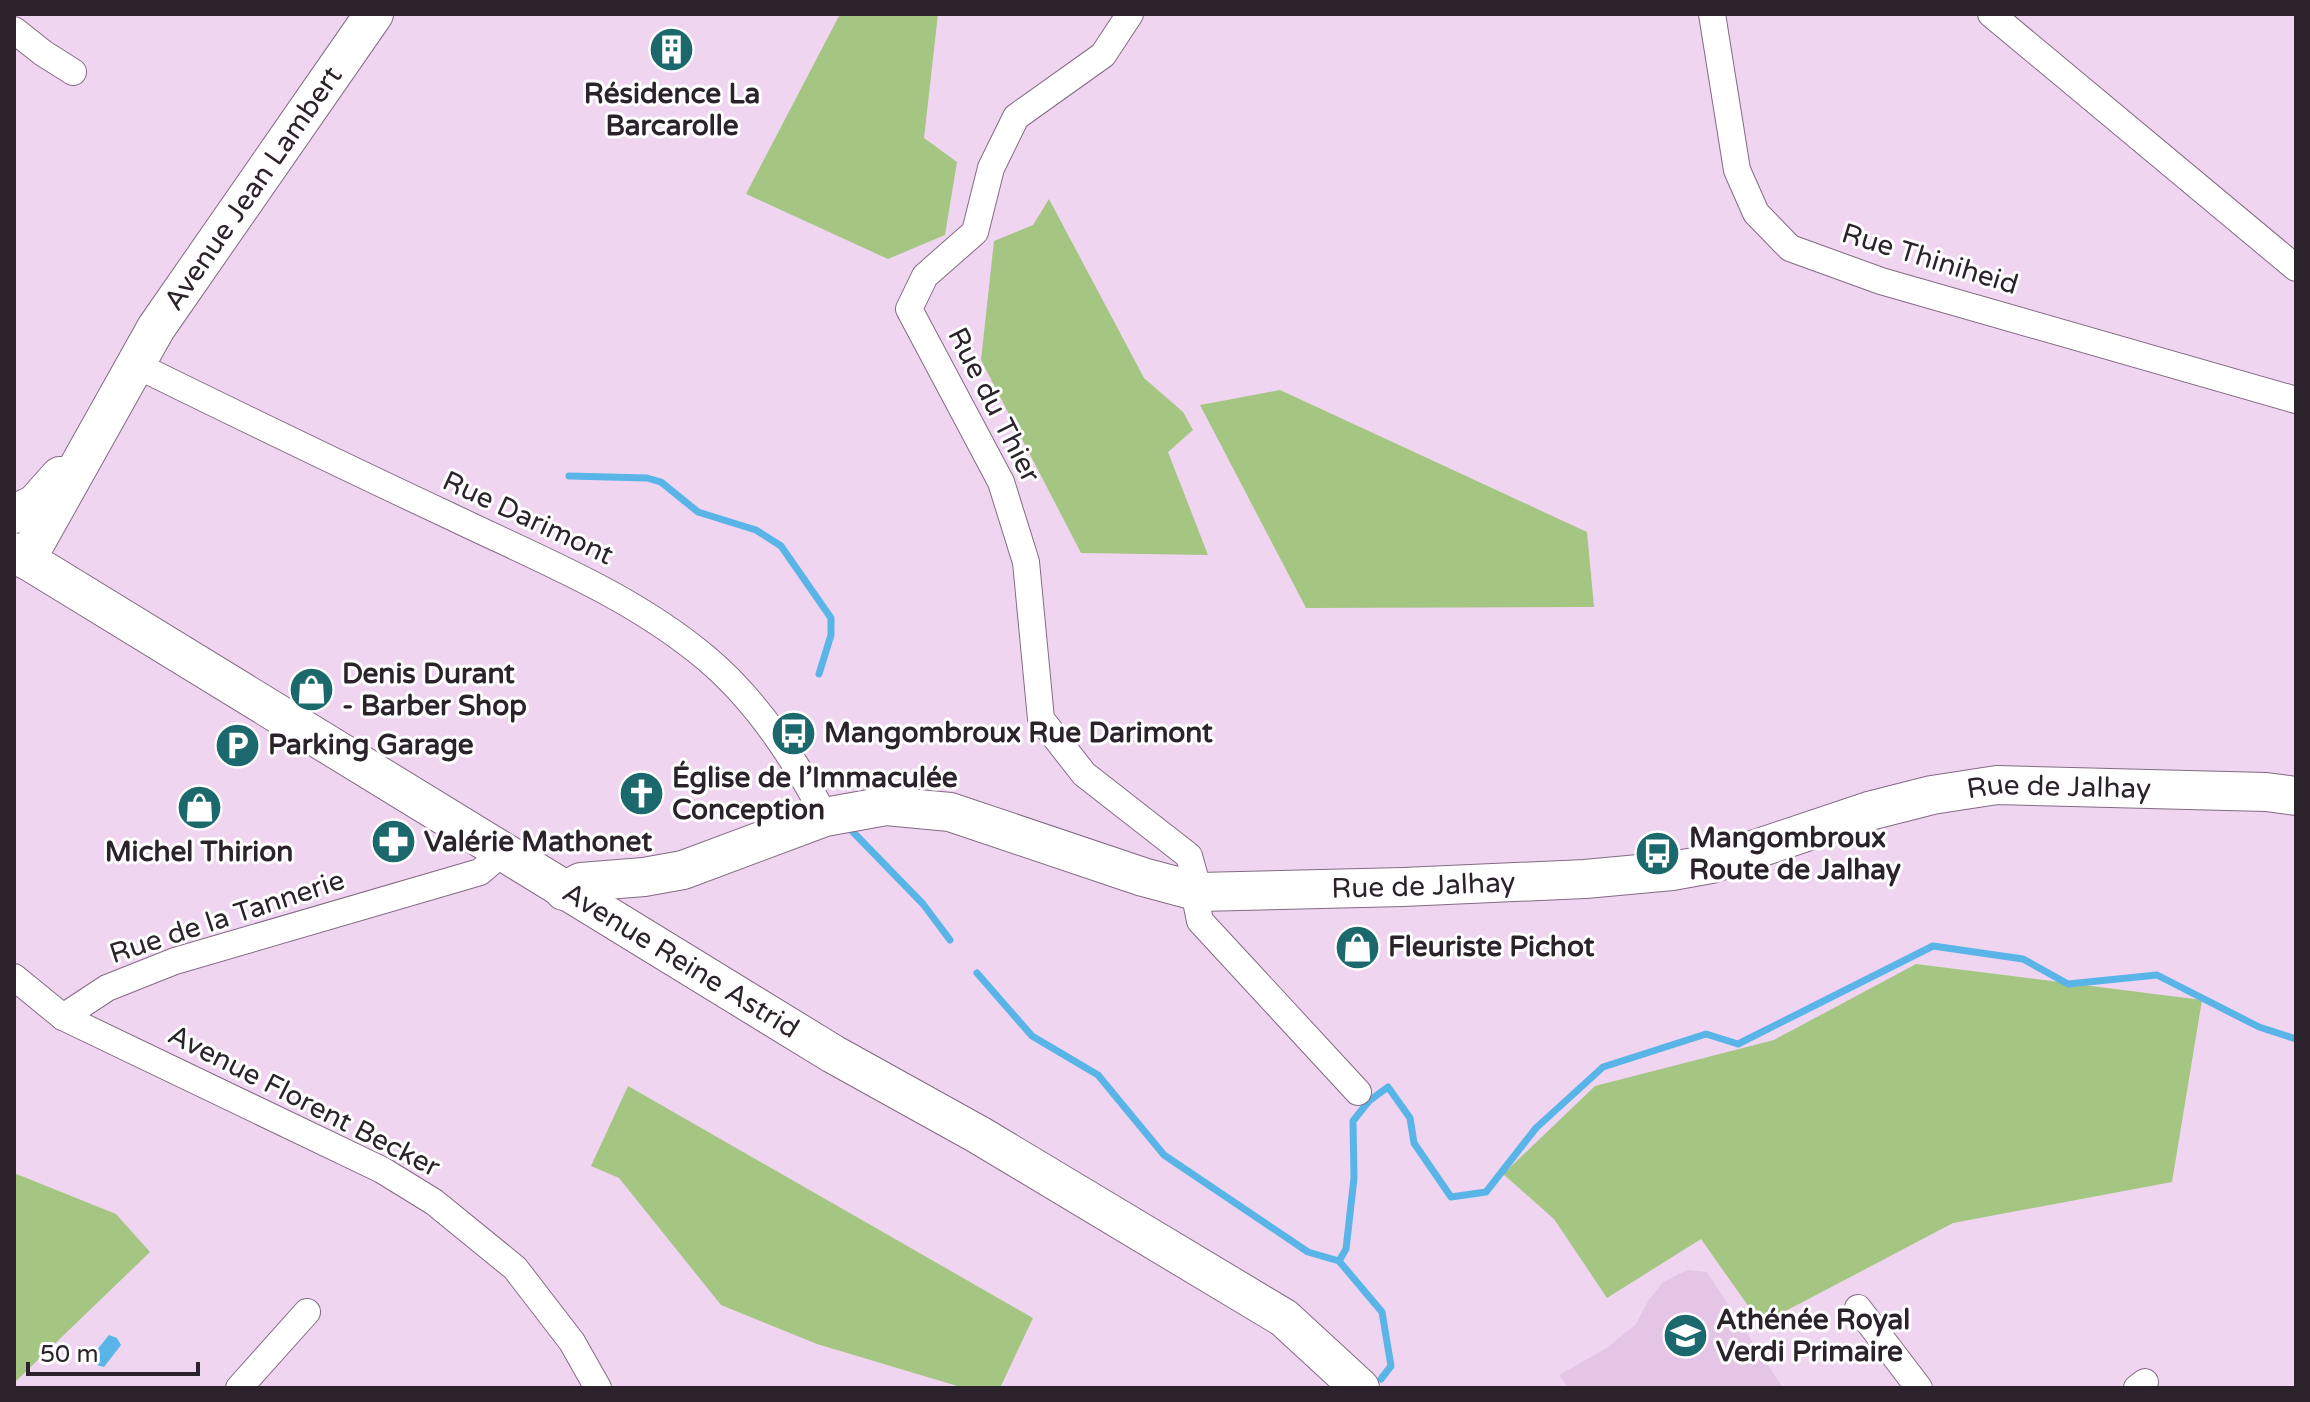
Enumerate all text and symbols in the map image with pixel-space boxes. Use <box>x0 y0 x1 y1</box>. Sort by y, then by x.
building icon: Résidence La Barcarolle <box>648 25 696 73</box>
street label: Avenue Jean Lambert <box>157 60 350 317</box>
place label: Résidence La Barcarolle <box>584 77 760 143</box>
street label: Rue Thiniheid <box>1838 216 2022 302</box>
street label: Rue du Thier <box>940 322 1048 489</box>
street label: Rue Darimont <box>437 464 619 573</box>
place label: Denis Durant - Barber Shop <box>342 657 527 723</box>
shop icon: Denis Durant - Barber Shop <box>287 666 335 714</box>
bus stop icon: Mangombroux Rue Darimont <box>769 709 817 757</box>
place label: Mangombroux Rue Darimont <box>824 716 1213 750</box>
parking icon: Parking Garage <box>213 721 261 769</box>
place label: Parking Garage <box>268 728 474 762</box>
place label: Église de l’Immaculée Conception <box>672 760 958 827</box>
street label: Rue de Jalhay <box>1964 767 2151 806</box>
church icon: Église de l’Immaculée Conception <box>617 770 665 818</box>
shop icon: Michel Thirion <box>175 784 223 832</box>
pharmacy icon: Valérie Mathonet <box>369 818 417 866</box>
place label: Mangombroux Route de Jalhay <box>1689 821 1901 887</box>
place label: Valérie Mathonet <box>424 825 652 859</box>
bus stop icon: Mangombroux Route de Jalhay <box>1634 830 1682 878</box>
place label: Michel Thirion <box>105 835 293 869</box>
street label: Rue de la Tannerie <box>105 863 349 971</box>
street label: Rue de Jalhay <box>1331 865 1516 906</box>
street label: Avenue Reine Astrid <box>556 875 805 1046</box>
shop icon: Fleuriste Pichot <box>1333 923 1381 971</box>
place label: Fleuriste Pichot <box>1388 930 1595 964</box>
street label: Avenue Florent Becker <box>162 1018 446 1185</box>
place label: Athénée Royal Verdi Primaire <box>1716 1303 1910 1369</box>
school or university icon: Athénée Royal Verdi Primaire <box>1661 1312 1709 1360</box>
scale bar <box>28 1326 198 1376</box>
text: 50 m <box>40 1340 98 1369</box>

